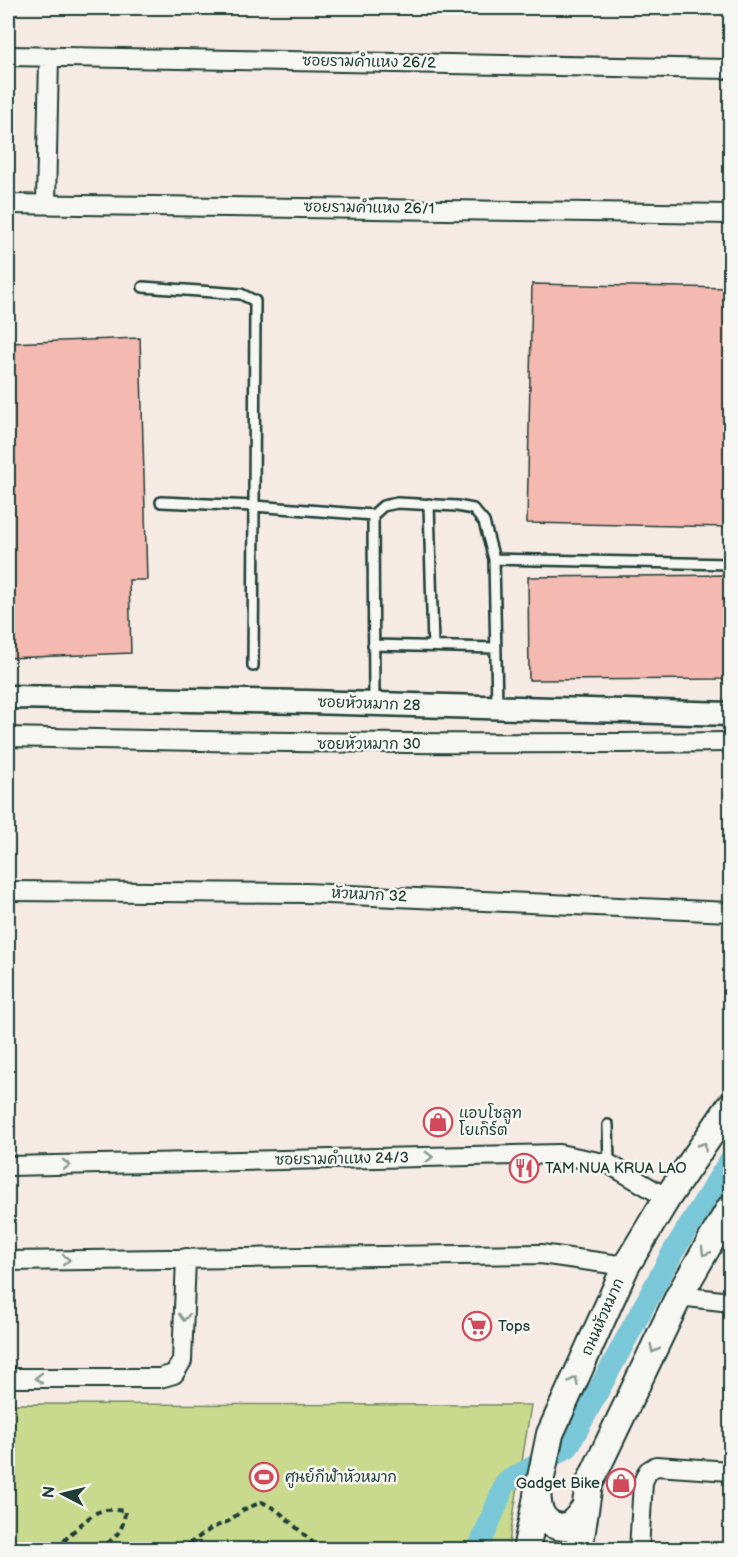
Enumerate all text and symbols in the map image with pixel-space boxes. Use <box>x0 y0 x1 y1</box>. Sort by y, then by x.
street label: ซอยรามคำแหง 26/2 <box>302 51 436 73</box>
street label: ซอยรามคำแหง 26/1 <box>303 197 435 219</box>
street label: ซอยหัวหมาก 28 <box>317 693 421 715</box>
street label: ซอยหัวหมาก 30 <box>317 735 421 754</box>
street label: หัวหมาก 32 <box>331 884 407 906</box>
place label: แอบโซลูท โยเกิร์ต <box>459 1103 522 1140</box>
shop icon: แอบโซลูท โยเกิร์ต <box>422 1106 454 1138</box>
one-way arrow <box>696 1142 707 1153</box>
street label: ซอยรามคำแหง 24/3 <box>275 1148 409 1170</box>
one-way arrow <box>424 1151 433 1163</box>
restaurant icon: TAM NUA KRUA LAO <box>508 1152 540 1184</box>
one-way arrow <box>61 1159 70 1171</box>
place label: TAM NUA KRUA LAO <box>545 1159 687 1178</box>
one-way arrow <box>700 1246 712 1256</box>
one-way arrow <box>61 1254 70 1266</box>
street label: ถนนหัวหมาก <box>578 1275 628 1359</box>
supermarket icon: Tops <box>461 1310 493 1342</box>
one-way arrow <box>177 1312 190 1321</box>
place label: Tops <box>498 1317 531 1336</box>
one-way arrow <box>650 1342 662 1353</box>
one-way arrow <box>34 1372 43 1384</box>
one-way arrow <box>567 1377 579 1388</box>
sports icon: ศูนย์กีฬาหัวหมาก <box>248 1461 280 1493</box>
north arrow <box>33 1464 93 1524</box>
place label: ศูนย์กีฬาหัวหมาก <box>285 1467 397 1488</box>
shop icon: Gadget Bike <box>605 1467 637 1499</box>
place label: Gadget Bike <box>516 1474 600 1493</box>
text: N <box>39 1485 60 1499</box>

